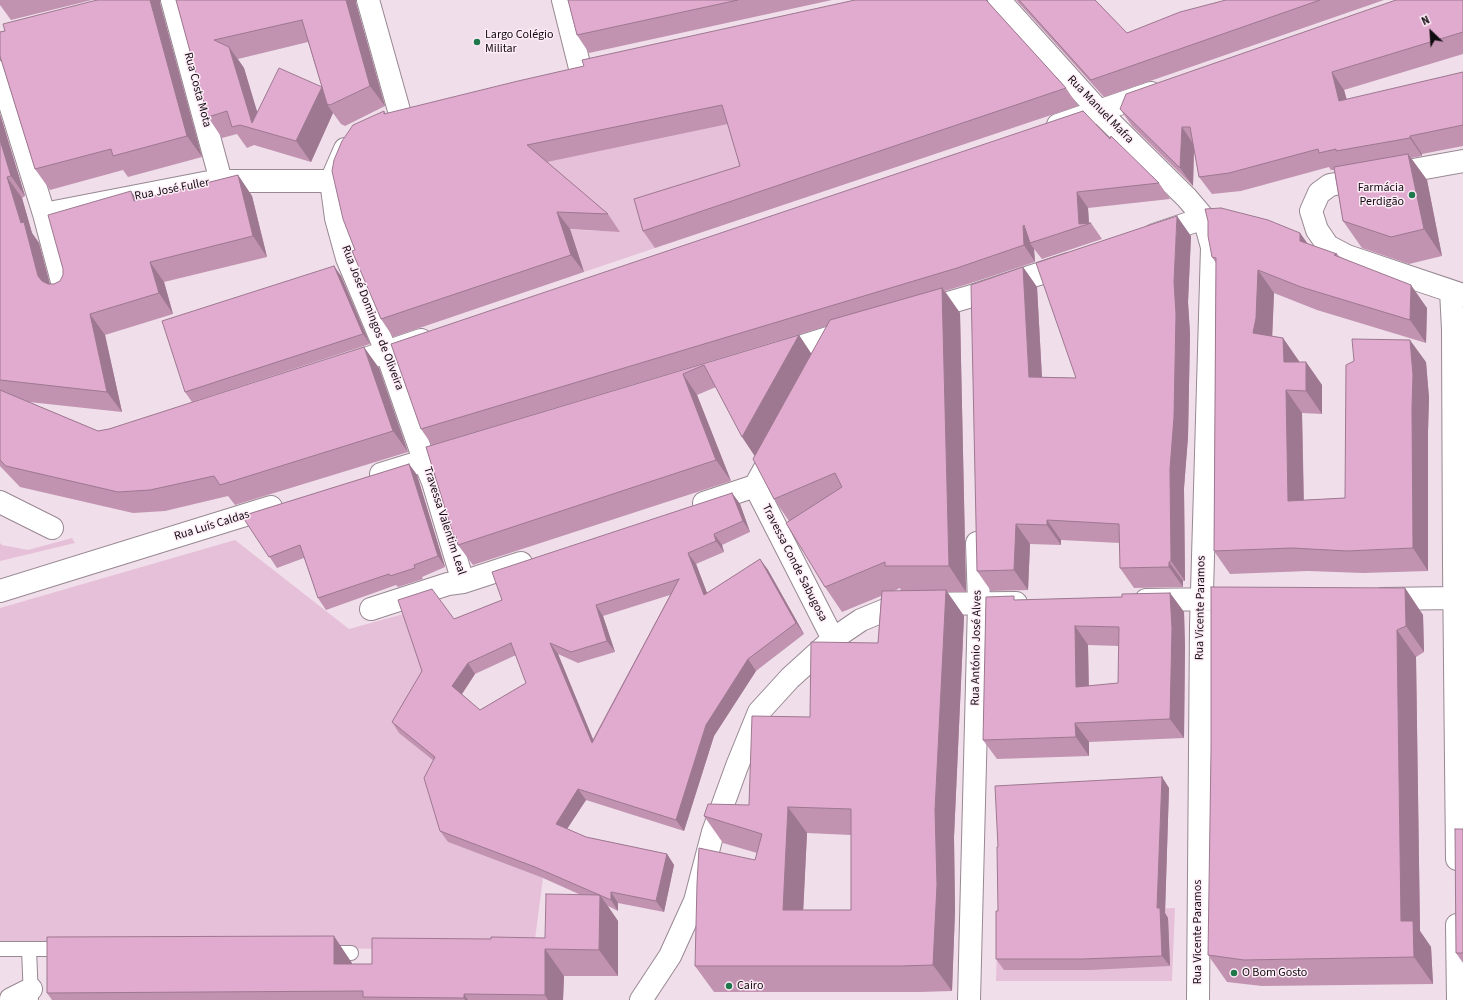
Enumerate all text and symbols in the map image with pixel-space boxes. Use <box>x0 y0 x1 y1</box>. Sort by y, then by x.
north arrow <box>1411 12 1451 52</box>
text: N <box>1419 12 1432 29</box>
place label: Largo Colégio Militar <box>485 28 553 56</box>
marker: Largo Colégio Militar <box>472 37 482 47</box>
street label: Rua Costa Mota <box>180 51 214 129</box>
street label: Rua Manuel Mafra <box>1064 73 1136 147</box>
street label: Rua José Fuller <box>133 176 211 204</box>
place label: Farmácia Perdigão <box>1358 181 1404 209</box>
marker: Farmácia Perdigão <box>1407 190 1417 200</box>
street label: Rua José Domingos de Oliveira <box>338 244 406 392</box>
street label: Travessa Valentim Leal <box>420 465 468 577</box>
street label: Travessa Conde Sabugosa <box>758 502 830 624</box>
street label: Rua Luís Caldas <box>173 508 251 544</box>
street label: Rua Vicente Paramos <box>1193 556 1209 660</box>
street label: Rua António José Alves <box>969 590 985 706</box>
street label: Rua Vicente Paramos <box>1191 880 1205 984</box>
place label: O Bom Gosto <box>1242 966 1307 980</box>
marker: O Bom Gosto <box>1229 968 1239 978</box>
place label: Cairo <box>737 979 763 993</box>
marker: Cairo <box>724 981 734 991</box>

